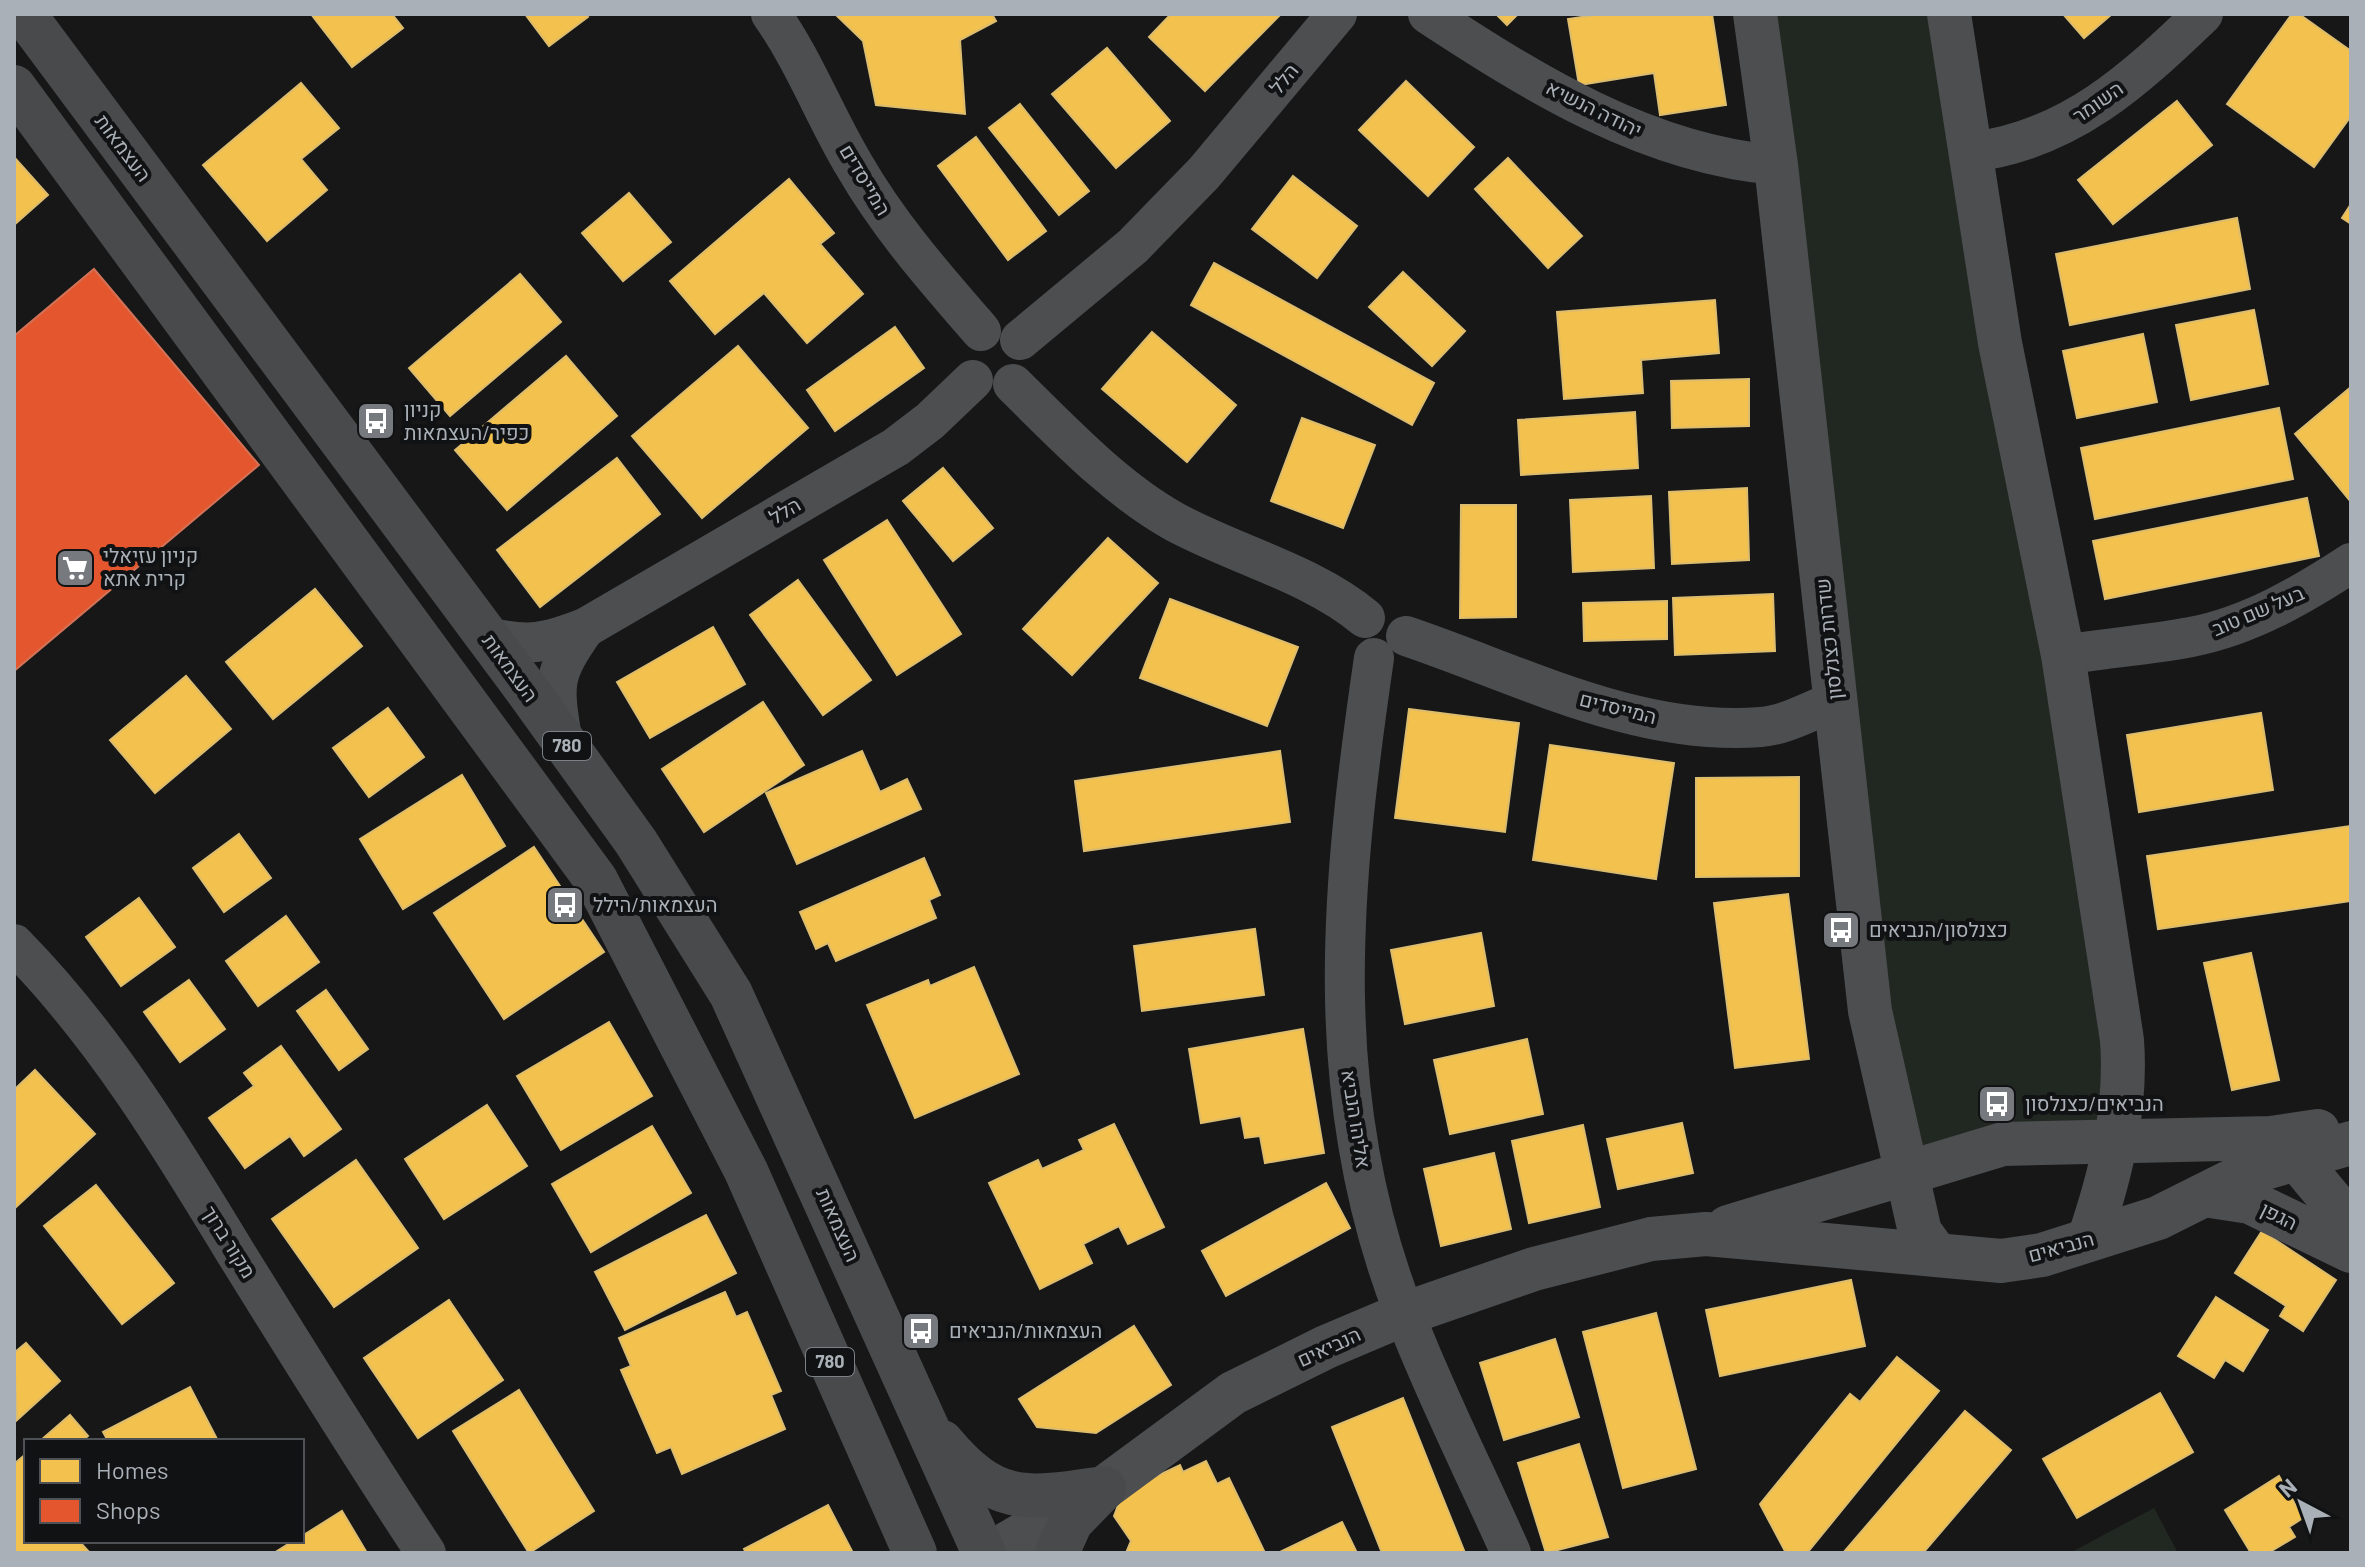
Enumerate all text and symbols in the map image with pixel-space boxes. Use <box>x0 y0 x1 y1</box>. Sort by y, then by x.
street label: הלל <box>1264 58 1303 98</box>
street label: יהודה הנשיא <box>1543 75 1646 142</box>
street label: השומר <box>2068 75 2127 127</box>
street label: העצמאות <box>91 109 157 186</box>
street label: המייסדים <box>835 140 896 219</box>
place label: קניון כפיר/העצמאות <box>404 397 529 444</box>
bus stop icon: קניון כפיר/העצמאות <box>355 400 397 442</box>
street label: הלל <box>765 492 804 529</box>
place label: קניון עזיאלי קרית אתא <box>103 543 198 590</box>
supermarket icon: קניון עזיאלי קרית אתא <box>54 547 96 589</box>
street label: שדרות כצנלסון <box>1810 577 1846 701</box>
street label: בעל שם טוב <box>2208 580 2308 640</box>
street label: העצמאות <box>478 629 543 706</box>
street label: המייסדים <box>1577 686 1659 728</box>
road number: 780 <box>543 732 591 760</box>
bus stop icon: העצמאות/הילל <box>544 884 586 926</box>
place label: העצמאות/הילל <box>593 892 718 916</box>
bus stop icon: כצנלסון/הנביאים <box>1820 909 1862 951</box>
place label: כצנלסון/הנביאים <box>1869 917 2008 941</box>
street label: אליהו הנביא <box>1337 1068 1377 1170</box>
bus stop icon: הנביאים/כצנלסון <box>1976 1083 2018 1125</box>
place label: הנביאים/כצנלסון <box>2025 1091 2164 1115</box>
street label: העצמאות <box>812 1184 866 1265</box>
street label: הגפן <box>2257 1196 2302 1234</box>
street label: מקור ברוך <box>198 1201 261 1282</box>
street label: הנביאים <box>2025 1226 2096 1266</box>
bus stop icon: העצמאות/הנביאים <box>900 1310 942 1352</box>
place label: העצמאות/הנביאים <box>949 1318 1102 1342</box>
street label: הנביאים <box>1293 1321 1364 1371</box>
road number: 780 <box>806 1348 854 1376</box>
legend <box>24 1439 304 1543</box>
text: Homes <box>96 1455 169 1484</box>
north arrow <box>2261 1463 2341 1543</box>
text: N <box>2273 1473 2301 1502</box>
text: Shops <box>96 1495 161 1524</box>

